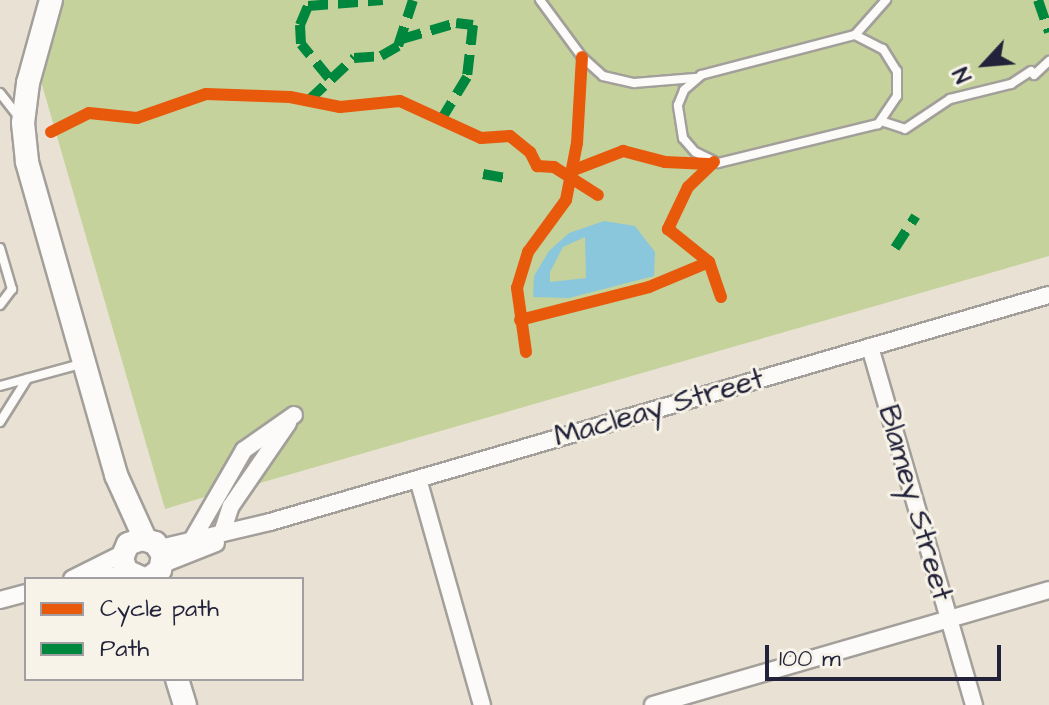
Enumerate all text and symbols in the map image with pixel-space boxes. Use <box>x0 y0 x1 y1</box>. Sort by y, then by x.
north arrow <box>945 24 1025 104</box>
text: N <box>946 62 980 88</box>
street label: Macleay Street <box>550 361 768 455</box>
street label: Blamey Street <box>870 401 960 605</box>
legend <box>24 577 304 681</box>
text: Cycle path <box>100 592 219 626</box>
scale bar <box>769 629 1005 679</box>
text: Path <box>100 632 149 666</box>
text: 100 m <box>779 642 841 676</box>

